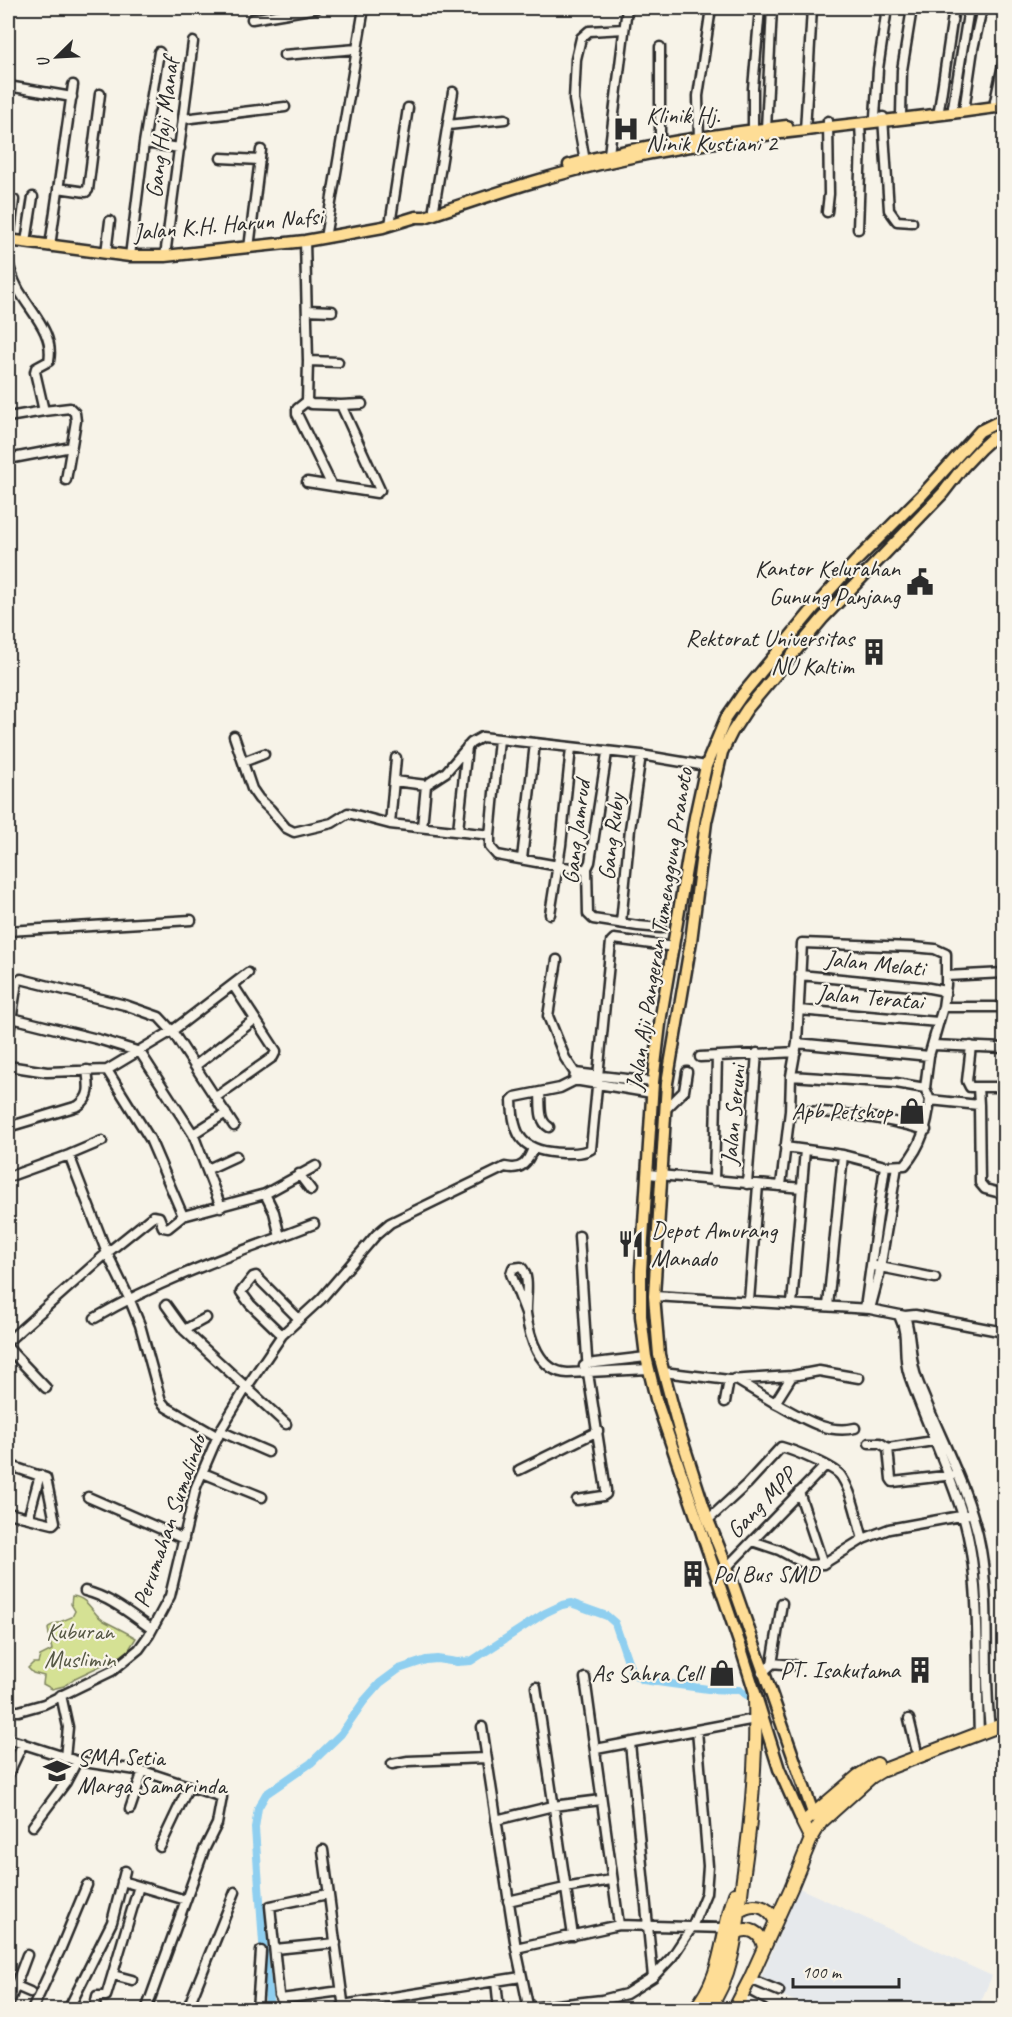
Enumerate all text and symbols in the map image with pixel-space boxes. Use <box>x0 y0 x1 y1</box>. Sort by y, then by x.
north arrow <box>27 27 87 87</box>
street label: Gang Haji Manaf <box>139 51 186 200</box>
text: U <box>32 52 55 70</box>
place label: Klinik Hj. Ninik Kustiani 2 <box>646 100 779 158</box>
hospital icon: Klinik Hj. Ninik Kustiani 2 <box>611 114 641 144</box>
street label: Jalan K.H. Harun Nafsi <box>131 201 326 247</box>
place label: Kantor Kelurahan Gunung Panjang <box>755 553 901 611</box>
public building icon: Kantor Kelurahan Gunung Panjang <box>905 567 935 597</box>
place label: Rektorat Universitas NU Kaltim <box>686 623 857 681</box>
building icon: Rektorat Universitas NU Kaltim <box>859 637 889 667</box>
street label: Jalan Aji Pangeran Tumenggung Pranoto <box>619 764 700 1093</box>
street label: Gang Jamrud <box>555 775 598 886</box>
street label: Gang Ruby <box>591 790 631 882</box>
street label: Jalan Melati <box>823 943 929 983</box>
street label: Jalan Teratai <box>815 977 928 1017</box>
street label: Jalan Seruni <box>714 1061 753 1167</box>
place label: Apb Petshop <box>792 1096 894 1126</box>
shop icon: Apb Petshop <box>897 1096 927 1126</box>
place label: Depot Amurang Manado <box>651 1215 778 1273</box>
restaurant icon: Depot Amurang Manado <box>616 1229 646 1259</box>
street label: Perumahan Sumalindo <box>125 1428 213 1611</box>
street label: Gang MPP <box>720 1459 805 1545</box>
building icon: Pol Bus SMD <box>678 1559 708 1589</box>
place label: Pol Bus SMD <box>713 1559 822 1589</box>
park label: Kuburan Muslimin <box>44 1616 117 1674</box>
place label: PT. Isakutama <box>780 1655 902 1685</box>
building icon: PT. Isakutama <box>905 1655 935 1685</box>
place label: As Sahra Cell <box>592 1658 706 1688</box>
shop icon: As Sahra Cell <box>707 1658 737 1688</box>
place label: SMA Setia Marga Samarinda <box>77 1742 228 1800</box>
school or university icon: SMA Setia Marga Samarinda <box>42 1756 72 1786</box>
scale bar <box>793 1951 900 1989</box>
text: 100 m <box>802 1961 843 1983</box>

